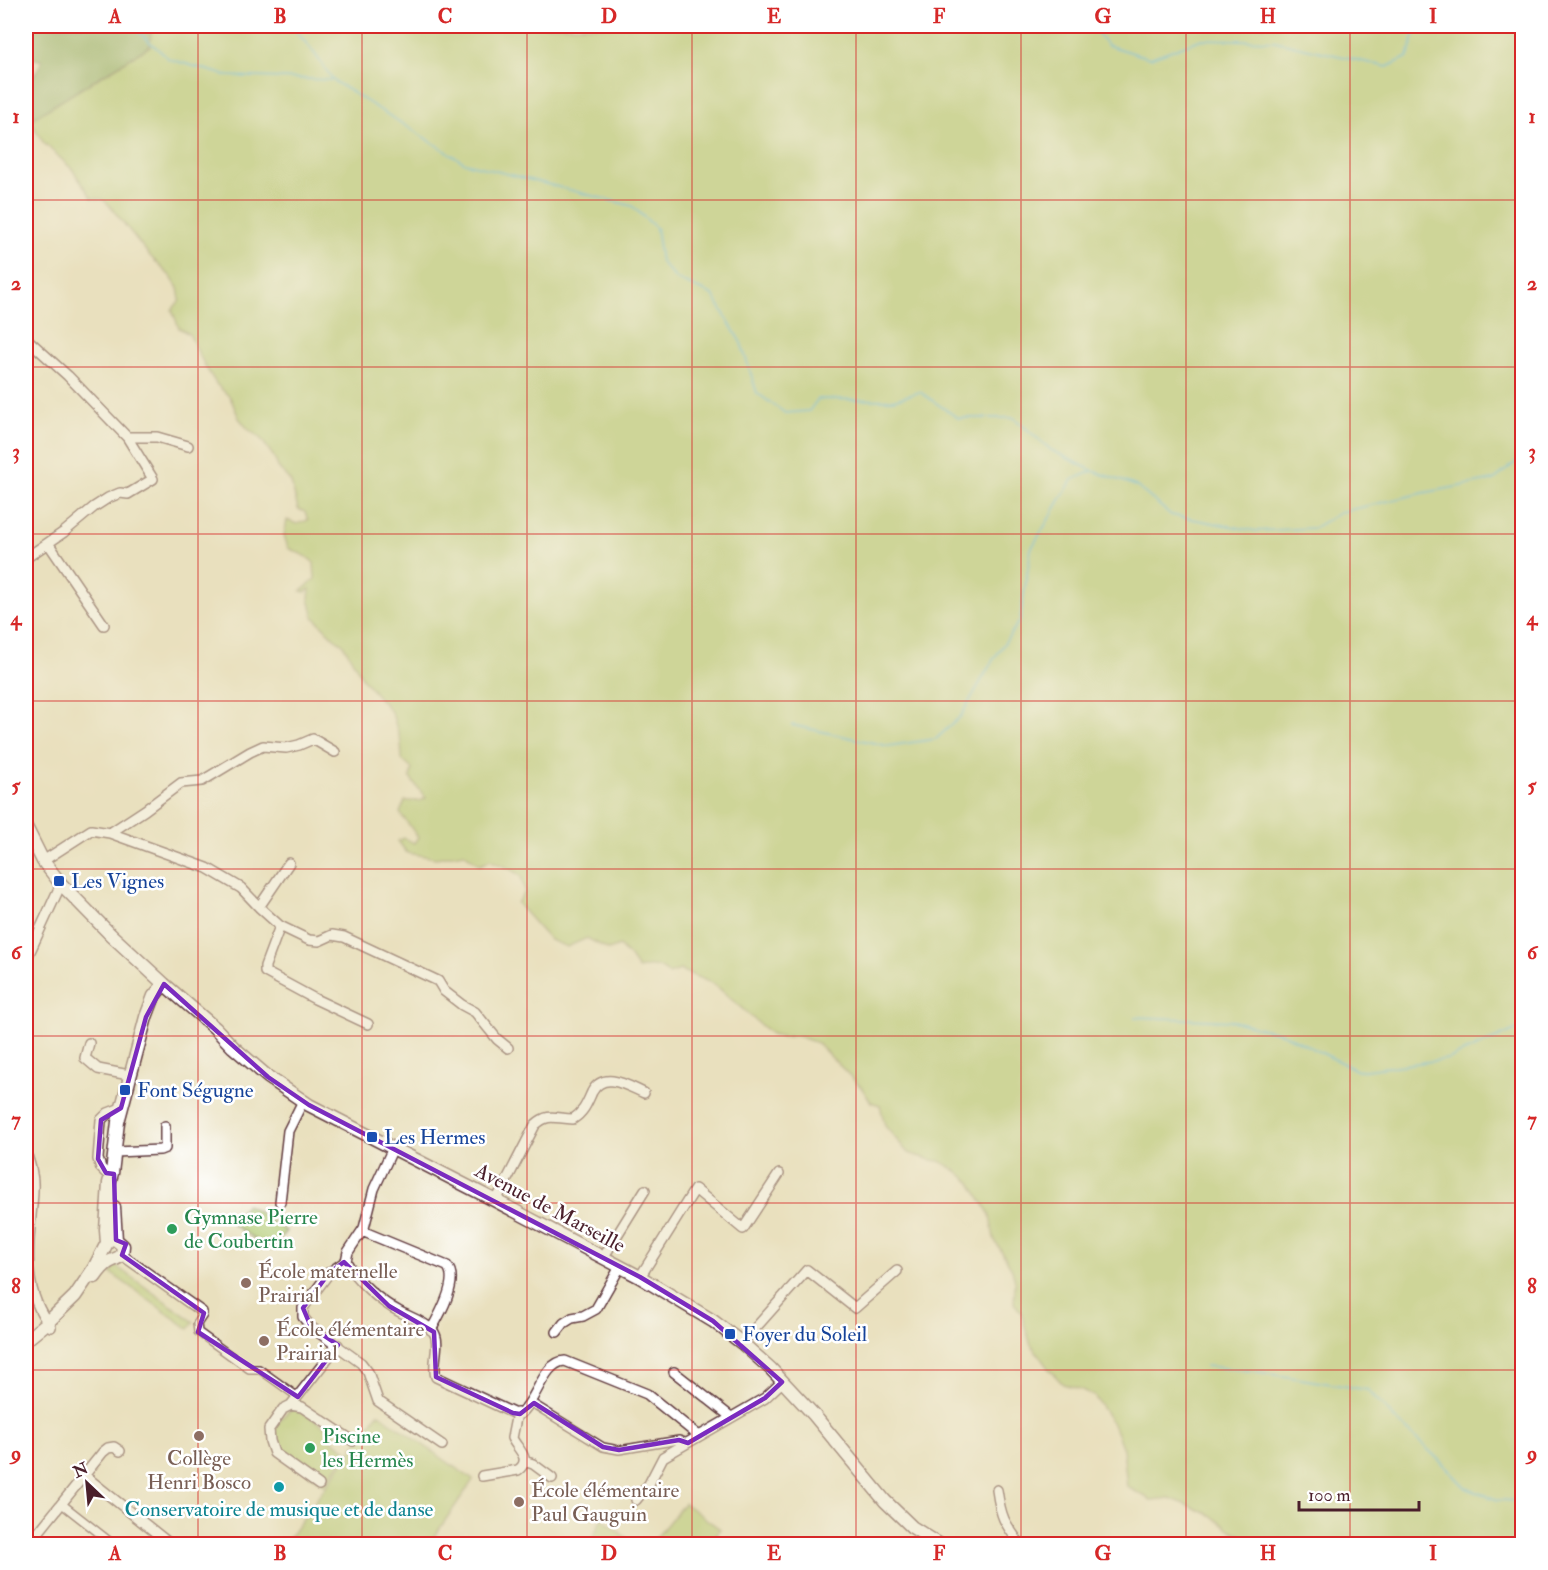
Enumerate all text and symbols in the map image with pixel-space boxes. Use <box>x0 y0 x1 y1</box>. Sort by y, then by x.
text: A <box>108 4 122 29</box>
text: B <box>273 4 287 29</box>
text: C <box>438 4 452 29</box>
text: D <box>601 4 617 29</box>
text: E <box>767 4 782 29</box>
text: F <box>933 4 946 29</box>
text: G <box>1095 4 1112 29</box>
text: H <box>1260 4 1276 29</box>
text: I <box>1429 4 1437 29</box>
text: 1 <box>12 104 20 129</box>
text: 1 <box>1528 104 1536 129</box>
text: 2 <box>11 271 21 296</box>
text: 2 <box>1527 271 1537 296</box>
text: 3 <box>12 439 20 464</box>
text: 3 <box>1528 439 1536 464</box>
text: 4 <box>10 606 23 631</box>
text: 4 <box>1526 606 1539 631</box>
text: 5 <box>12 773 22 798</box>
text: 5 <box>1528 773 1538 798</box>
place label: Les Vignes <box>71 868 164 895</box>
marker: Les Vignes <box>52 874 66 888</box>
text: 6 <box>11 940 23 965</box>
text: 6 <box>1527 940 1539 965</box>
place label: Font Ségugne <box>137 1077 254 1104</box>
marker: Font Ségugne <box>118 1083 132 1097</box>
text: 7 <box>11 1107 21 1132</box>
text: 7 <box>1527 1107 1537 1132</box>
place label: Les Hermes <box>384 1124 485 1151</box>
marker: Les Hermes <box>365 1130 379 1144</box>
street label: Avenue de Marseille <box>469 1157 630 1259</box>
place label: Gymnase Pierre de Coubertin <box>184 1204 318 1255</box>
marker: Gymnase Pierre de Coubertin <box>165 1222 179 1236</box>
place label: École maternelle Prairial <box>258 1258 398 1309</box>
text: 8 <box>11 1274 21 1299</box>
text: 8 <box>1527 1274 1537 1299</box>
marker: École maternelle Prairial <box>239 1276 253 1290</box>
place label: École élémentaire Prairial <box>276 1316 424 1367</box>
place label: Foyer du Soleil <box>742 1321 868 1348</box>
marker: Foyer du Soleil <box>723 1327 737 1341</box>
marker: École élémentaire Prairial <box>257 1334 271 1348</box>
place label: Piscine les Hermès <box>322 1423 413 1474</box>
marker: Collège Henri Bosco <box>192 1429 206 1443</box>
text: 9 <box>9 1441 21 1466</box>
marker: Piscine les Hermès <box>303 1441 317 1455</box>
text: 9 <box>1525 1441 1537 1466</box>
place label: Collège Henri Bosco <box>147 1445 251 1496</box>
north arrow <box>57 1453 117 1513</box>
text: N <box>69 1458 92 1483</box>
scale bar <box>1299 1474 1419 1512</box>
place label: École élémentaire Paul Gauguin <box>531 1477 679 1528</box>
marker: Conservatoire de musique et de danse <box>272 1480 286 1494</box>
text: 100 m <box>1308 1484 1351 1507</box>
marker: École élémentaire Paul Gauguin <box>512 1495 526 1509</box>
place label: Conservatoire de musique et de danse <box>125 1496 434 1523</box>
text: A <box>108 1541 122 1566</box>
text: B <box>273 1541 287 1566</box>
text: C <box>438 1541 452 1566</box>
text: D <box>601 1541 617 1566</box>
text: E <box>767 1541 782 1566</box>
text: F <box>933 1541 946 1566</box>
text: G <box>1095 1541 1112 1566</box>
text: H <box>1260 1541 1276 1566</box>
text: I <box>1429 1541 1437 1566</box>

